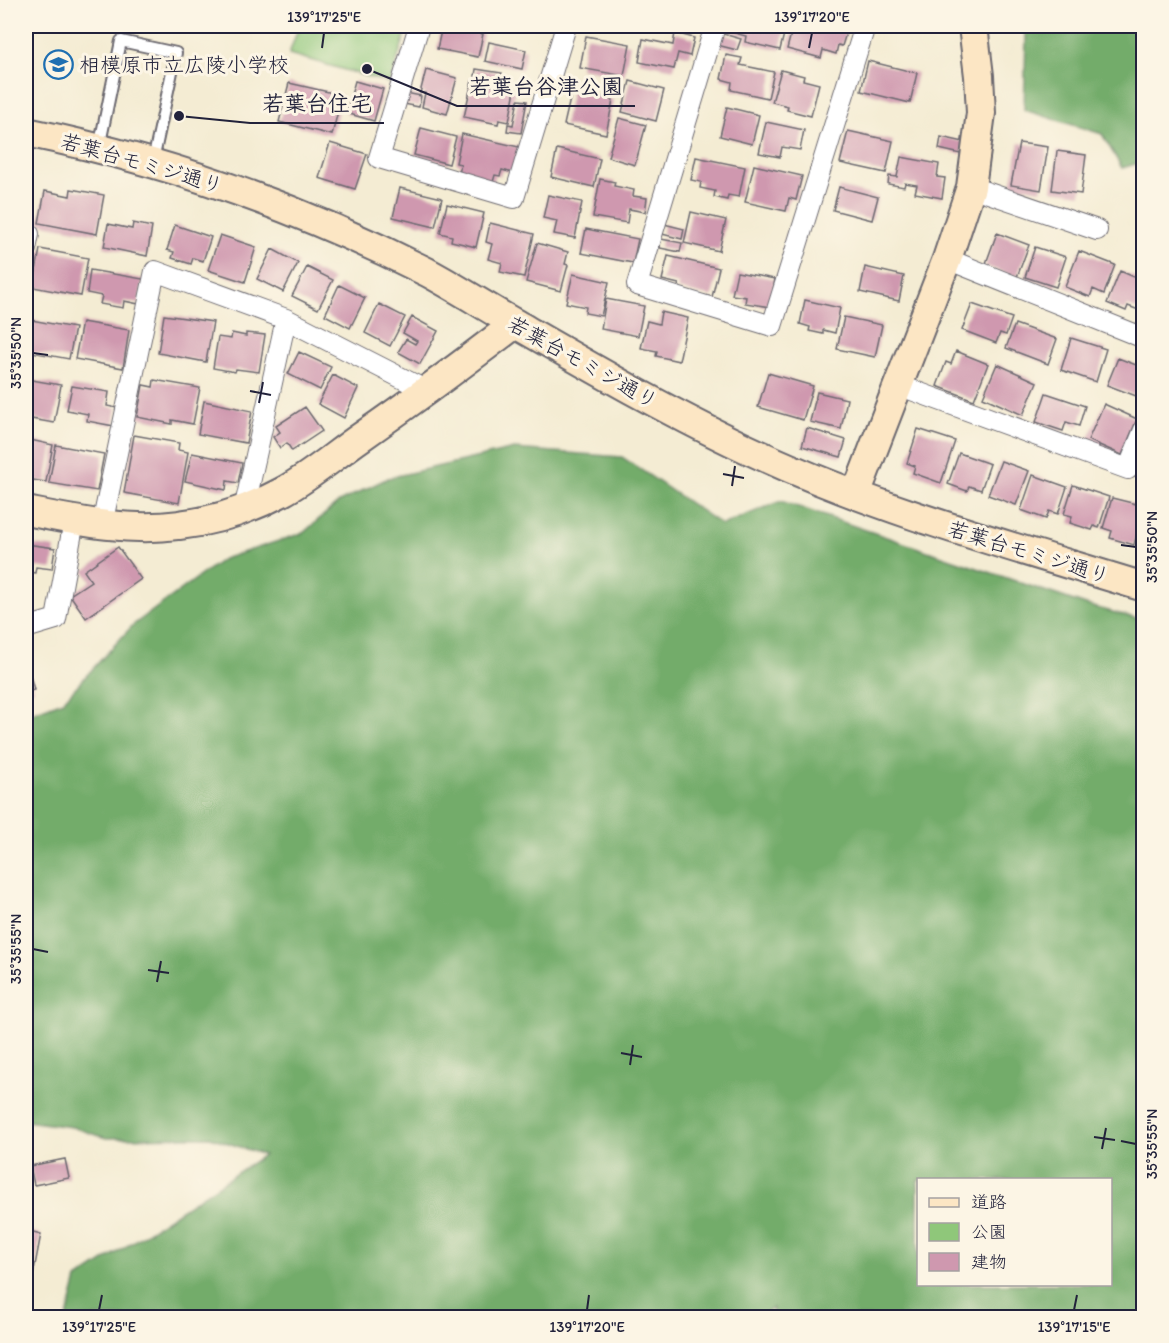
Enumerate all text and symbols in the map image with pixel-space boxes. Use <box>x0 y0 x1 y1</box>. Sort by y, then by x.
text: 139°17'25"E <box>287 8 361 26</box>
text: 139°17'20"E <box>774 8 850 26</box>
school or university icon: 相模原市立広陵小学校 <box>42 48 74 80</box>
place label: 相模原市立広陵小学校 <box>79 52 289 77</box>
callout: 若葉台谷津公園 <box>457 66 635 106</box>
text: 若葉台谷津公園 <box>469 73 623 100</box>
callout: 若葉台住宅 <box>250 83 384 123</box>
text: 若葉台住宅 <box>262 90 372 117</box>
street label: 若葉台モミジ通り <box>58 128 226 198</box>
street label: 若葉台モミジ通り <box>503 310 663 414</box>
text: 35°35'50"N <box>7 317 25 389</box>
text: 35°35'50"N <box>1143 511 1161 583</box>
street label: 若葉台モミジ通り <box>945 515 1113 589</box>
text: 35°35'55"N <box>7 914 25 984</box>
text: 35°35'55"N <box>1143 1109 1161 1179</box>
legend <box>917 1178 1112 1286</box>
text: 道路 <box>971 1191 1007 1213</box>
text: 公園 <box>971 1221 1007 1243</box>
text: 建物 <box>971 1251 1007 1273</box>
text: 139°17'25"E <box>62 1318 136 1336</box>
text: 139°17'20"E <box>549 1318 625 1336</box>
text: 139°17'15"E <box>1037 1318 1111 1336</box>

